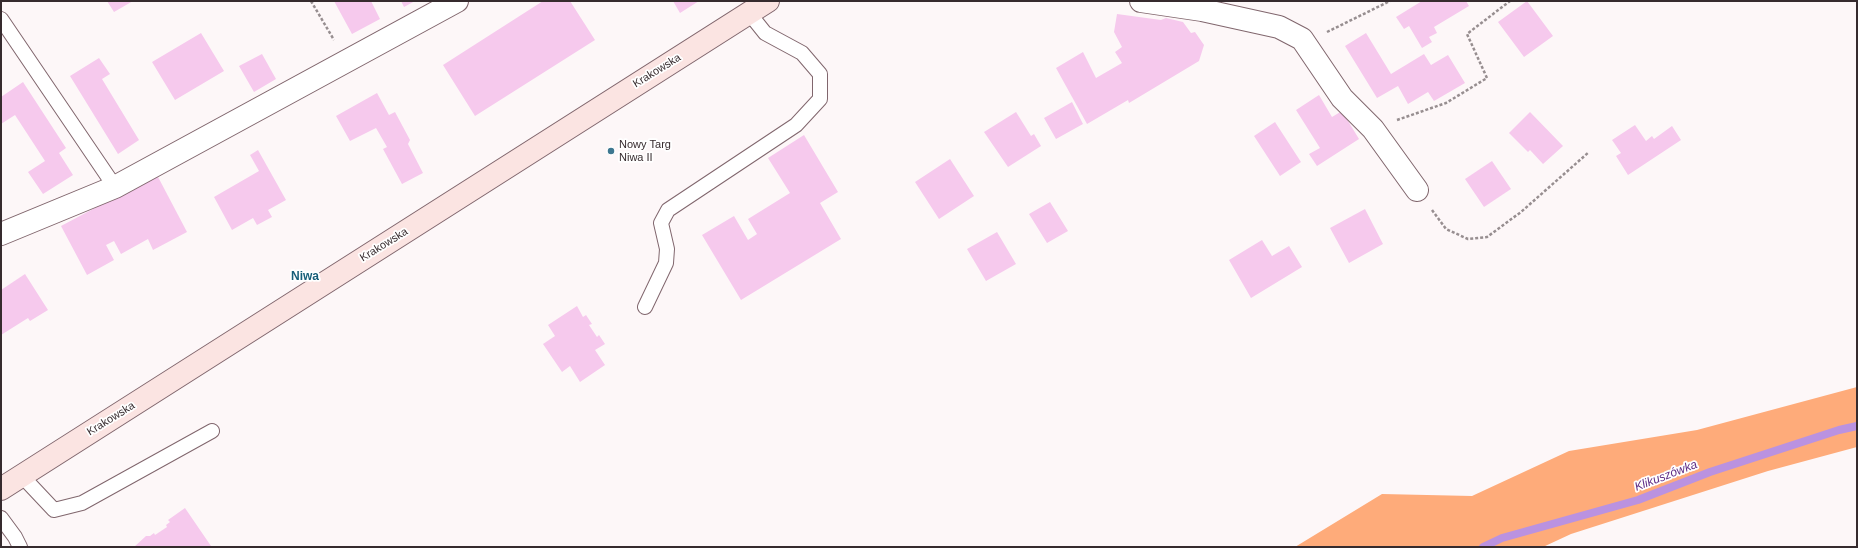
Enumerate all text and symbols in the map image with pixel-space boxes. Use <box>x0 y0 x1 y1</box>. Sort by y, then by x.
street label: Krakowska <box>631 51 683 91</box>
place label: Nowy Targ Niwa II <box>619 138 671 164</box>
marker: Nowy Targ Niwa II <box>606 146 616 156</box>
street label: Krakowska <box>358 225 410 265</box>
district label: Niwa <box>291 270 319 284</box>
street label: Krakowska <box>85 399 137 439</box>
water label: Klikuszówka <box>1633 457 1699 495</box>

